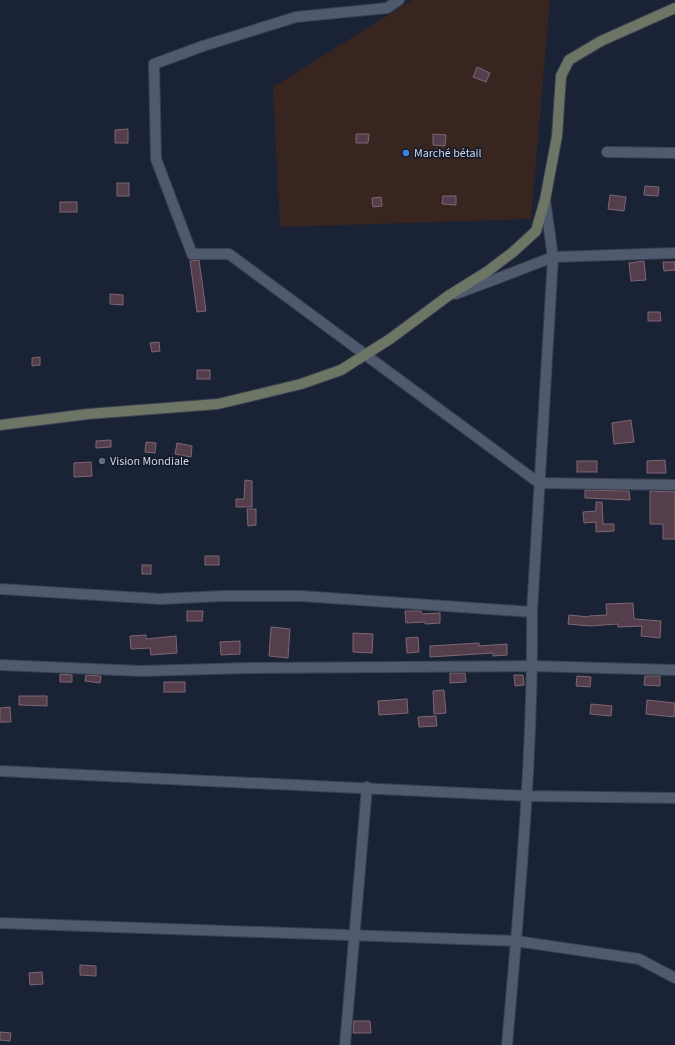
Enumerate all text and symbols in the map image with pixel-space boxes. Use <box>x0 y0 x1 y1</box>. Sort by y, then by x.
place label: Marché bétail <box>414 145 482 162</box>
marker: Marché bétail <box>401 148 411 158</box>
place label: Vision Mondiale <box>110 453 189 470</box>
marker: Vision Mondiale <box>97 456 107 466</box>

